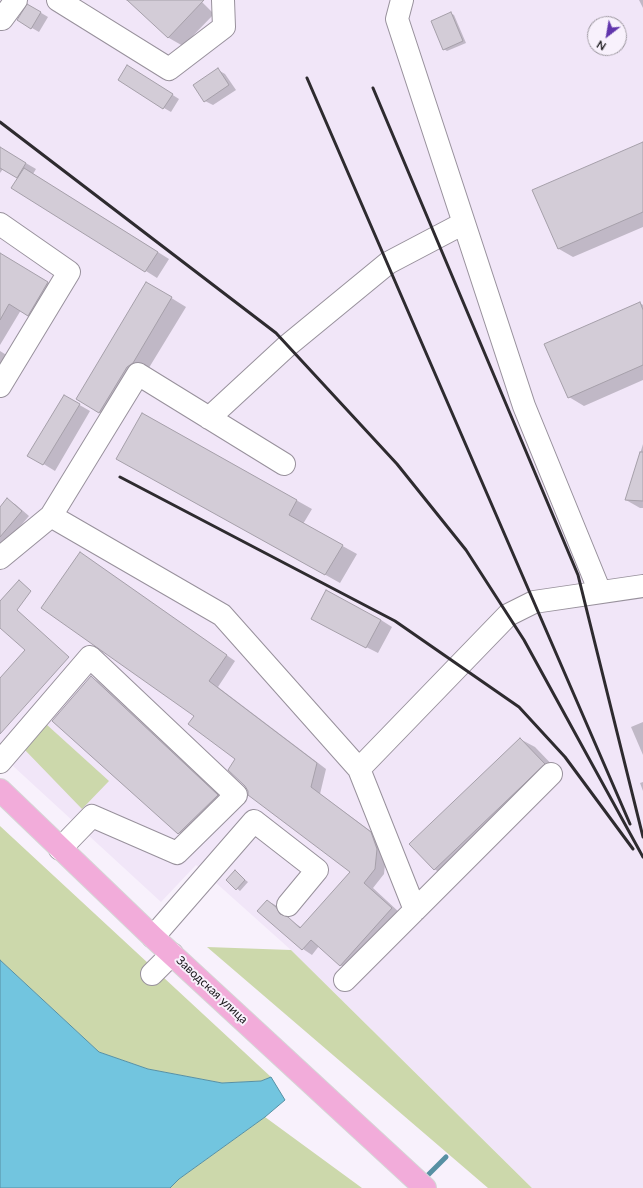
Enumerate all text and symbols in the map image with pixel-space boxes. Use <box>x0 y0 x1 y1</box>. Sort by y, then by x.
north arrow <box>587 16 627 56</box>
text: N <box>594 38 608 54</box>
street label: Заводская улица <box>173 953 251 1027</box>

